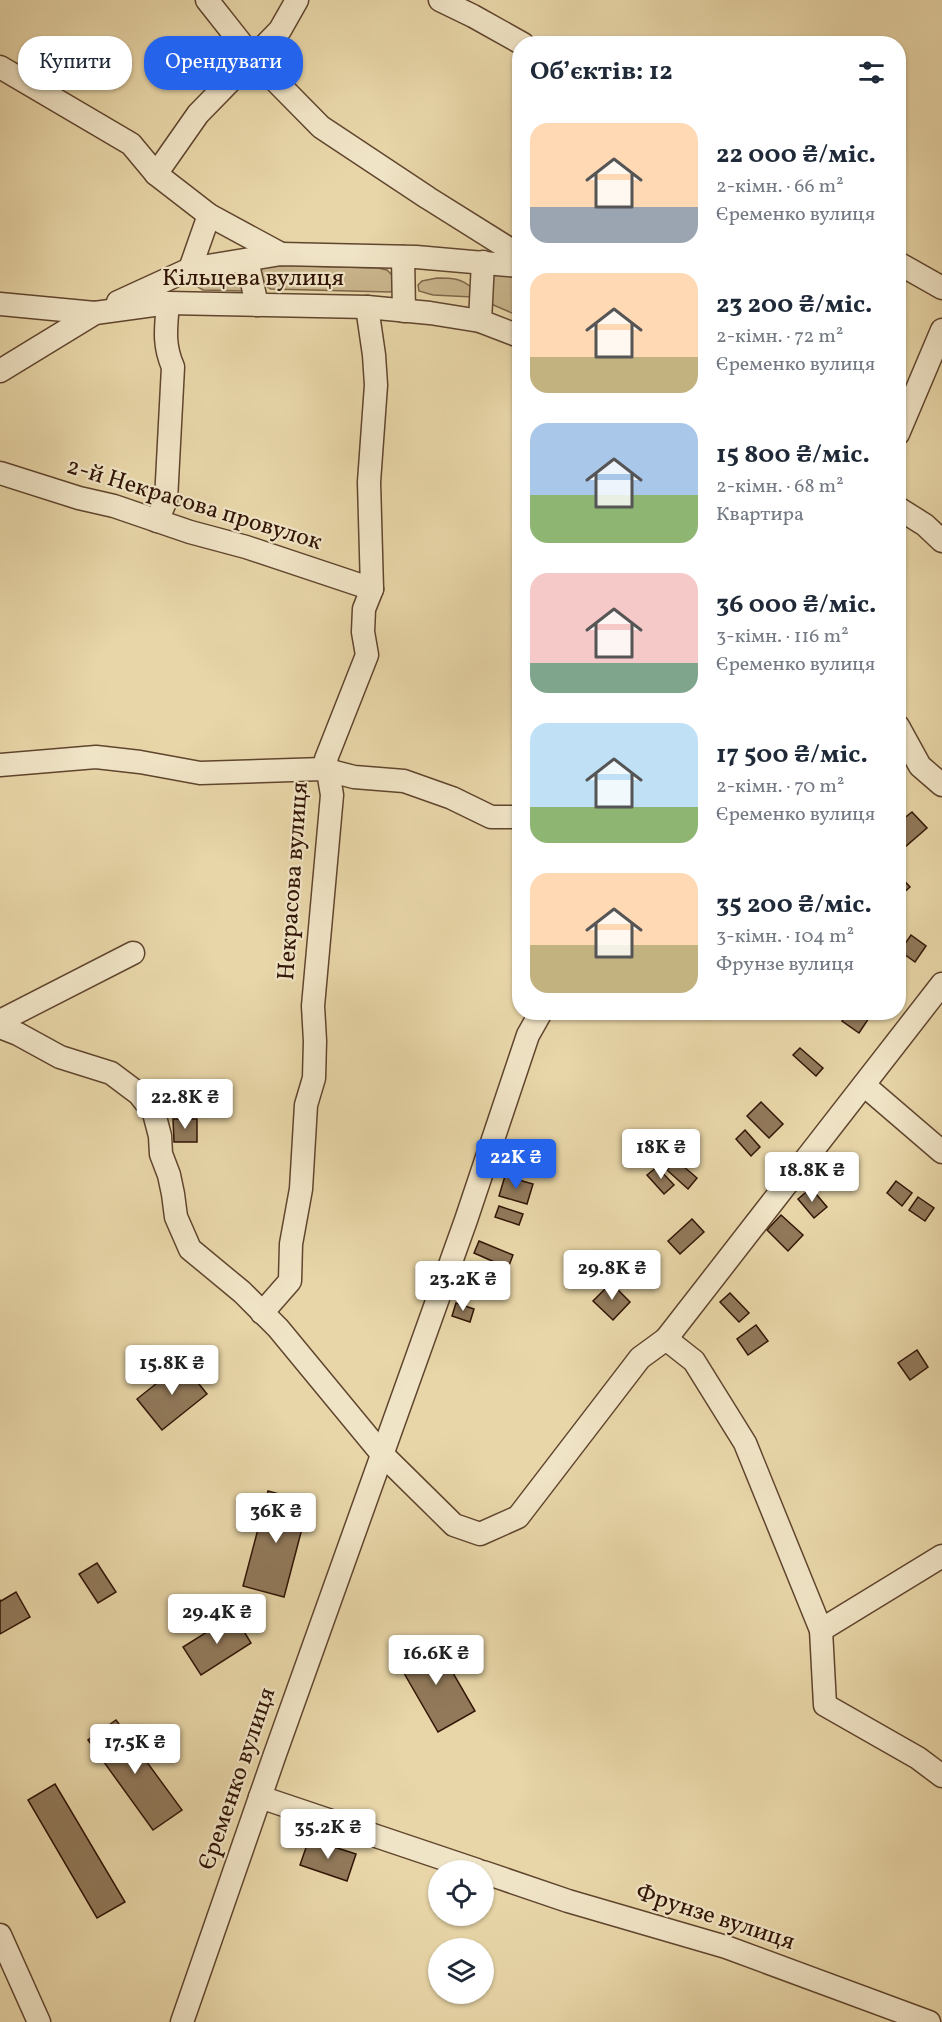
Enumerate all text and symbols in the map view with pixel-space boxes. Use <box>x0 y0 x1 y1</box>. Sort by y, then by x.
chip: Купити <box>18 36 132 90</box>
chip: Орендувати <box>144 36 303 90</box>
text: Об’єктів: 12 <box>530 54 673 90</box>
icon: filters <box>855 56 888 89</box>
text: 22 000 ₴/міс. <box>716 137 876 173</box>
icon: home <box>578 147 650 219</box>
text: 2-кімн. · 66 m² <box>716 173 844 201</box>
text: Єременко вулиця <box>716 201 875 229</box>
street label: Кільцева вулиця <box>162 262 344 296</box>
text: 23 200 ₴/міс. <box>716 287 873 323</box>
icon: home <box>578 297 650 369</box>
text: 2-кімн. · 72 m² <box>716 323 843 351</box>
text: Єременко вулиця <box>716 351 875 379</box>
text: 15 800 ₴/міс. <box>716 437 870 473</box>
icon: home <box>578 447 650 519</box>
street label: 2-й Некрасова провулок <box>62 450 326 560</box>
text: 2-кімн. · 68 m² <box>716 473 844 501</box>
text: Квартира <box>716 501 804 529</box>
text: 36 000 ₴/міс. <box>716 587 876 623</box>
icon: home <box>578 597 650 669</box>
text: 3-кімн. · 116 m² <box>716 623 849 651</box>
text: Єременко вулиця <box>716 651 875 679</box>
text: 17 500 ₴/міс. <box>716 737 868 773</box>
icon: home <box>578 747 650 819</box>
text: 2-кімн. · 70 m² <box>716 773 844 801</box>
street label: Некрасова вулиця <box>270 781 318 981</box>
text: Єременко вулиця <box>716 801 875 829</box>
text: 35 200 ₴/міс. <box>716 887 872 923</box>
icon: home <box>578 897 650 969</box>
text: 3-кімн. · 104 m² <box>716 923 854 951</box>
text: Фрунзе вулиця <box>716 951 854 979</box>
pin: 22.8K ₴ <box>130 1079 240 1130</box>
text: 22.8K ₴ <box>151 1084 219 1112</box>
pin: 18K ₴ <box>619 1129 703 1180</box>
text: 18K ₴ <box>636 1134 686 1162</box>
pin: 22K ₴ <box>474 1139 558 1190</box>
text: 22K ₴ <box>490 1144 542 1172</box>
pin: 18.8K ₴ <box>757 1152 867 1203</box>
text: 18.8K ₴ <box>779 1157 845 1185</box>
pin: 29.8K ₴ <box>557 1250 667 1301</box>
text: 29.8K ₴ <box>578 1255 646 1283</box>
pin: 23.2K ₴ <box>408 1261 518 1312</box>
text: 23.2K ₴ <box>429 1266 497 1294</box>
pin: 15.8K ₴ <box>117 1345 227 1396</box>
text: 15.8K ₴ <box>139 1350 205 1378</box>
pin: 36K ₴ <box>234 1493 318 1544</box>
text: 36K ₴ <box>250 1498 302 1526</box>
pin: 29.4K ₴ <box>162 1594 272 1645</box>
text: 29.4K ₴ <box>182 1599 252 1627</box>
pin: 16.6K ₴ <box>381 1635 491 1686</box>
text: 16.6K ₴ <box>403 1640 469 1668</box>
street label: Єременко вулиця <box>191 1683 285 1875</box>
pin: 17.5K ₴ <box>80 1724 190 1775</box>
text: 17.5K ₴ <box>104 1729 166 1757</box>
pin: 35.2K ₴ <box>273 1809 383 1860</box>
text: 35.2K ₴ <box>295 1814 361 1842</box>
map controls <box>428 1860 494 2004</box>
button: locate <box>428 1860 494 1926</box>
street label: Фрунзе вулиця <box>631 1876 799 1960</box>
button: layers <box>428 1938 494 2004</box>

